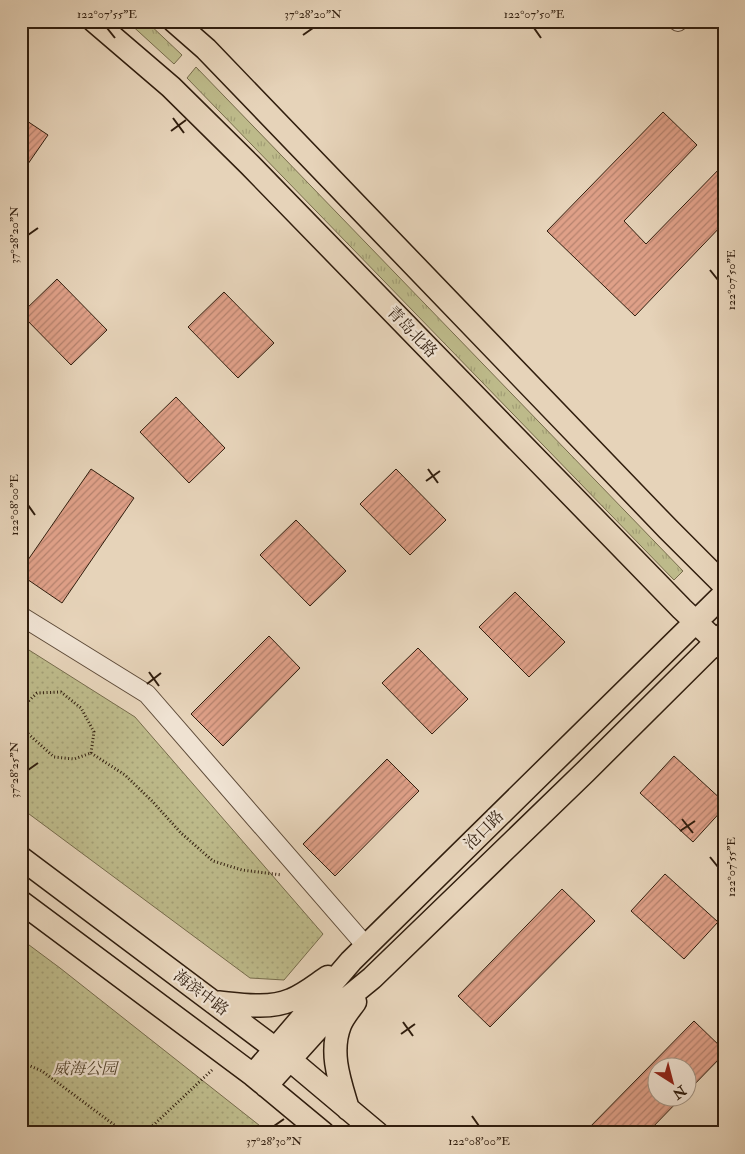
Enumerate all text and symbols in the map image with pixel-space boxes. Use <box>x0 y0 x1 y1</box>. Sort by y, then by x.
text: 122°07'55"E <box>77 7 137 22</box>
text: 37°28'20"N <box>284 7 342 22</box>
text: 122°07'50"E <box>504 7 565 22</box>
text: 37°28'20"N <box>7 206 22 264</box>
text: 122°07'50"E <box>724 249 739 310</box>
street label: 青岛北路 <box>383 302 441 362</box>
text: 122°08'00"E <box>7 474 22 536</box>
text: 37°28'25"N <box>7 742 22 798</box>
street label: 沧口路 <box>460 806 508 854</box>
text: 122°07'55"E <box>724 837 739 897</box>
street label: 海滨中路 <box>169 966 233 1020</box>
north arrow <box>648 1056 698 1106</box>
park label: 威海公园 <box>53 1059 120 1079</box>
text: N <box>669 1081 690 1103</box>
text: 37°28'30"N <box>246 1134 302 1149</box>
text: 122°08'00"E <box>448 1134 510 1149</box>

